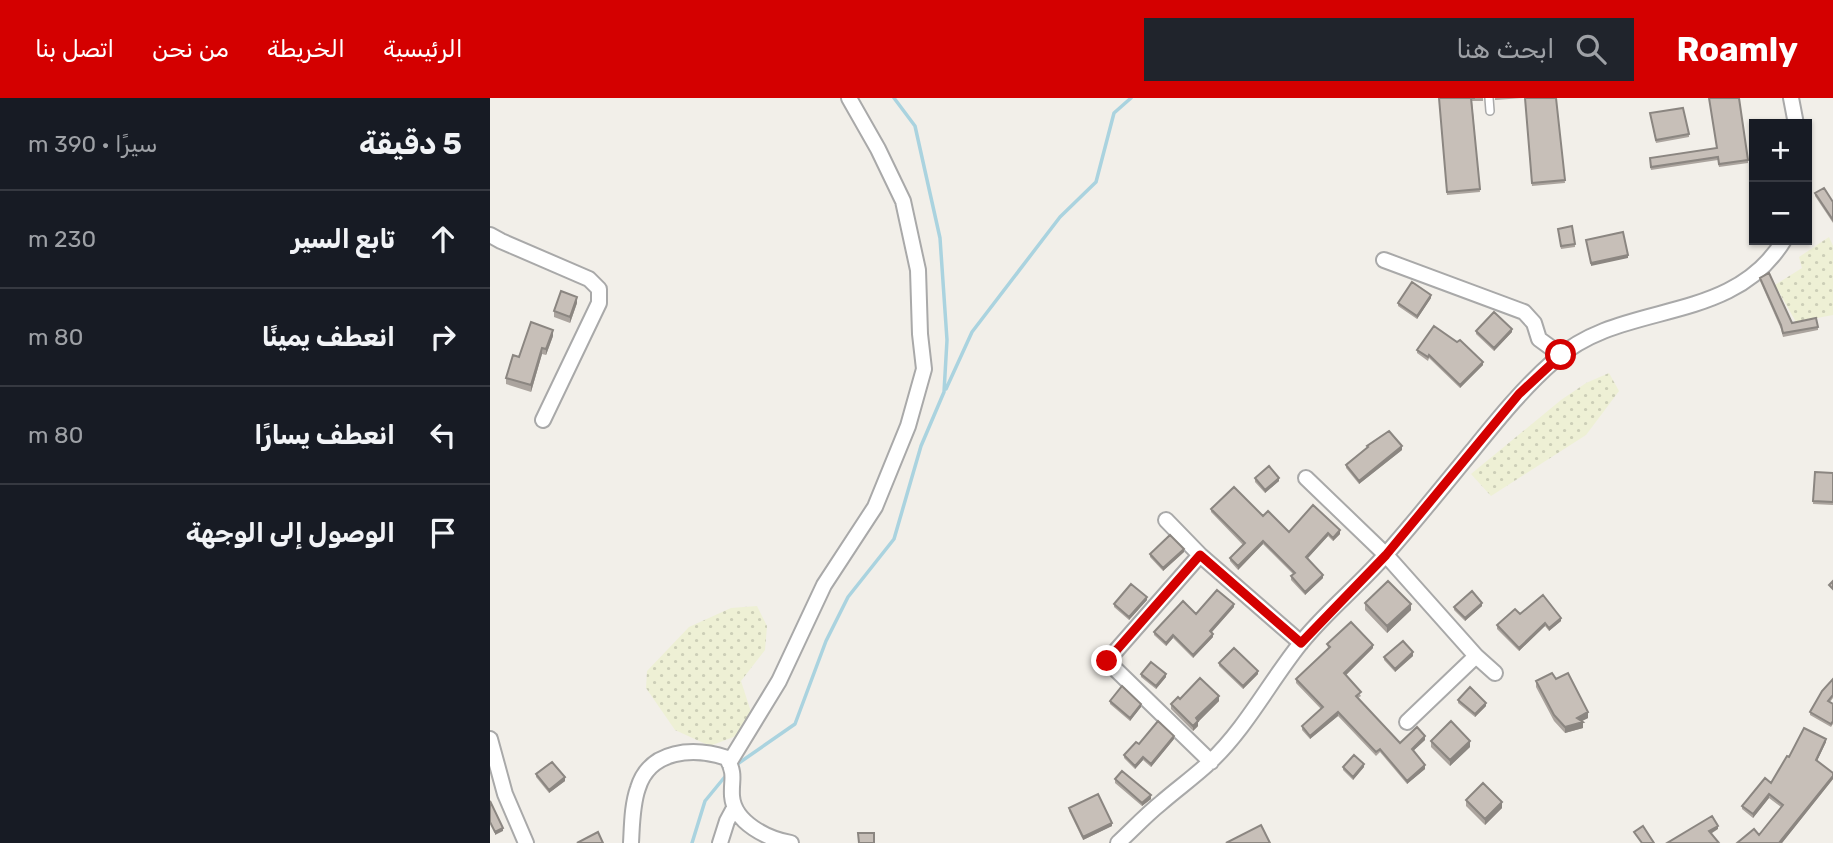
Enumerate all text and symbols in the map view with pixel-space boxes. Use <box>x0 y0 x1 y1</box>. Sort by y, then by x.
search box <box>1144 18 1634 81</box>
icon: search <box>1572 30 1610 68</box>
text: Roamly <box>1676 30 1798 69</box>
text: ابحث هنا <box>1456 34 1554 65</box>
text: اتصل بنا <box>35 35 114 63</box>
text: من نحن <box>152 35 229 63</box>
text: الخريطة <box>267 35 345 63</box>
text: الرئيسية <box>383 35 463 63</box>
map controls <box>1749 119 1812 245</box>
button: + <box>1749 119 1812 182</box>
text: 5 دقيقة <box>359 126 462 162</box>
text: سيرًا · 390 m <box>28 130 158 158</box>
button: − <box>1749 182 1812 245</box>
icon: ahead <box>424 220 462 258</box>
text: تابع السير <box>291 224 395 255</box>
text: 230 m <box>28 225 96 253</box>
icon: right <box>424 318 462 356</box>
text: انعطف يمينًا <box>262 322 395 353</box>
text: 80 m <box>28 323 83 351</box>
route start <box>1545 339 1576 370</box>
icon: left <box>424 416 462 454</box>
text: انعطف يسارًا <box>254 420 395 451</box>
text: 80 m <box>28 421 83 449</box>
icon: arrive <box>424 514 462 552</box>
text: الوصول إلى الوجهة <box>186 518 395 549</box>
route end <box>1091 645 1122 676</box>

